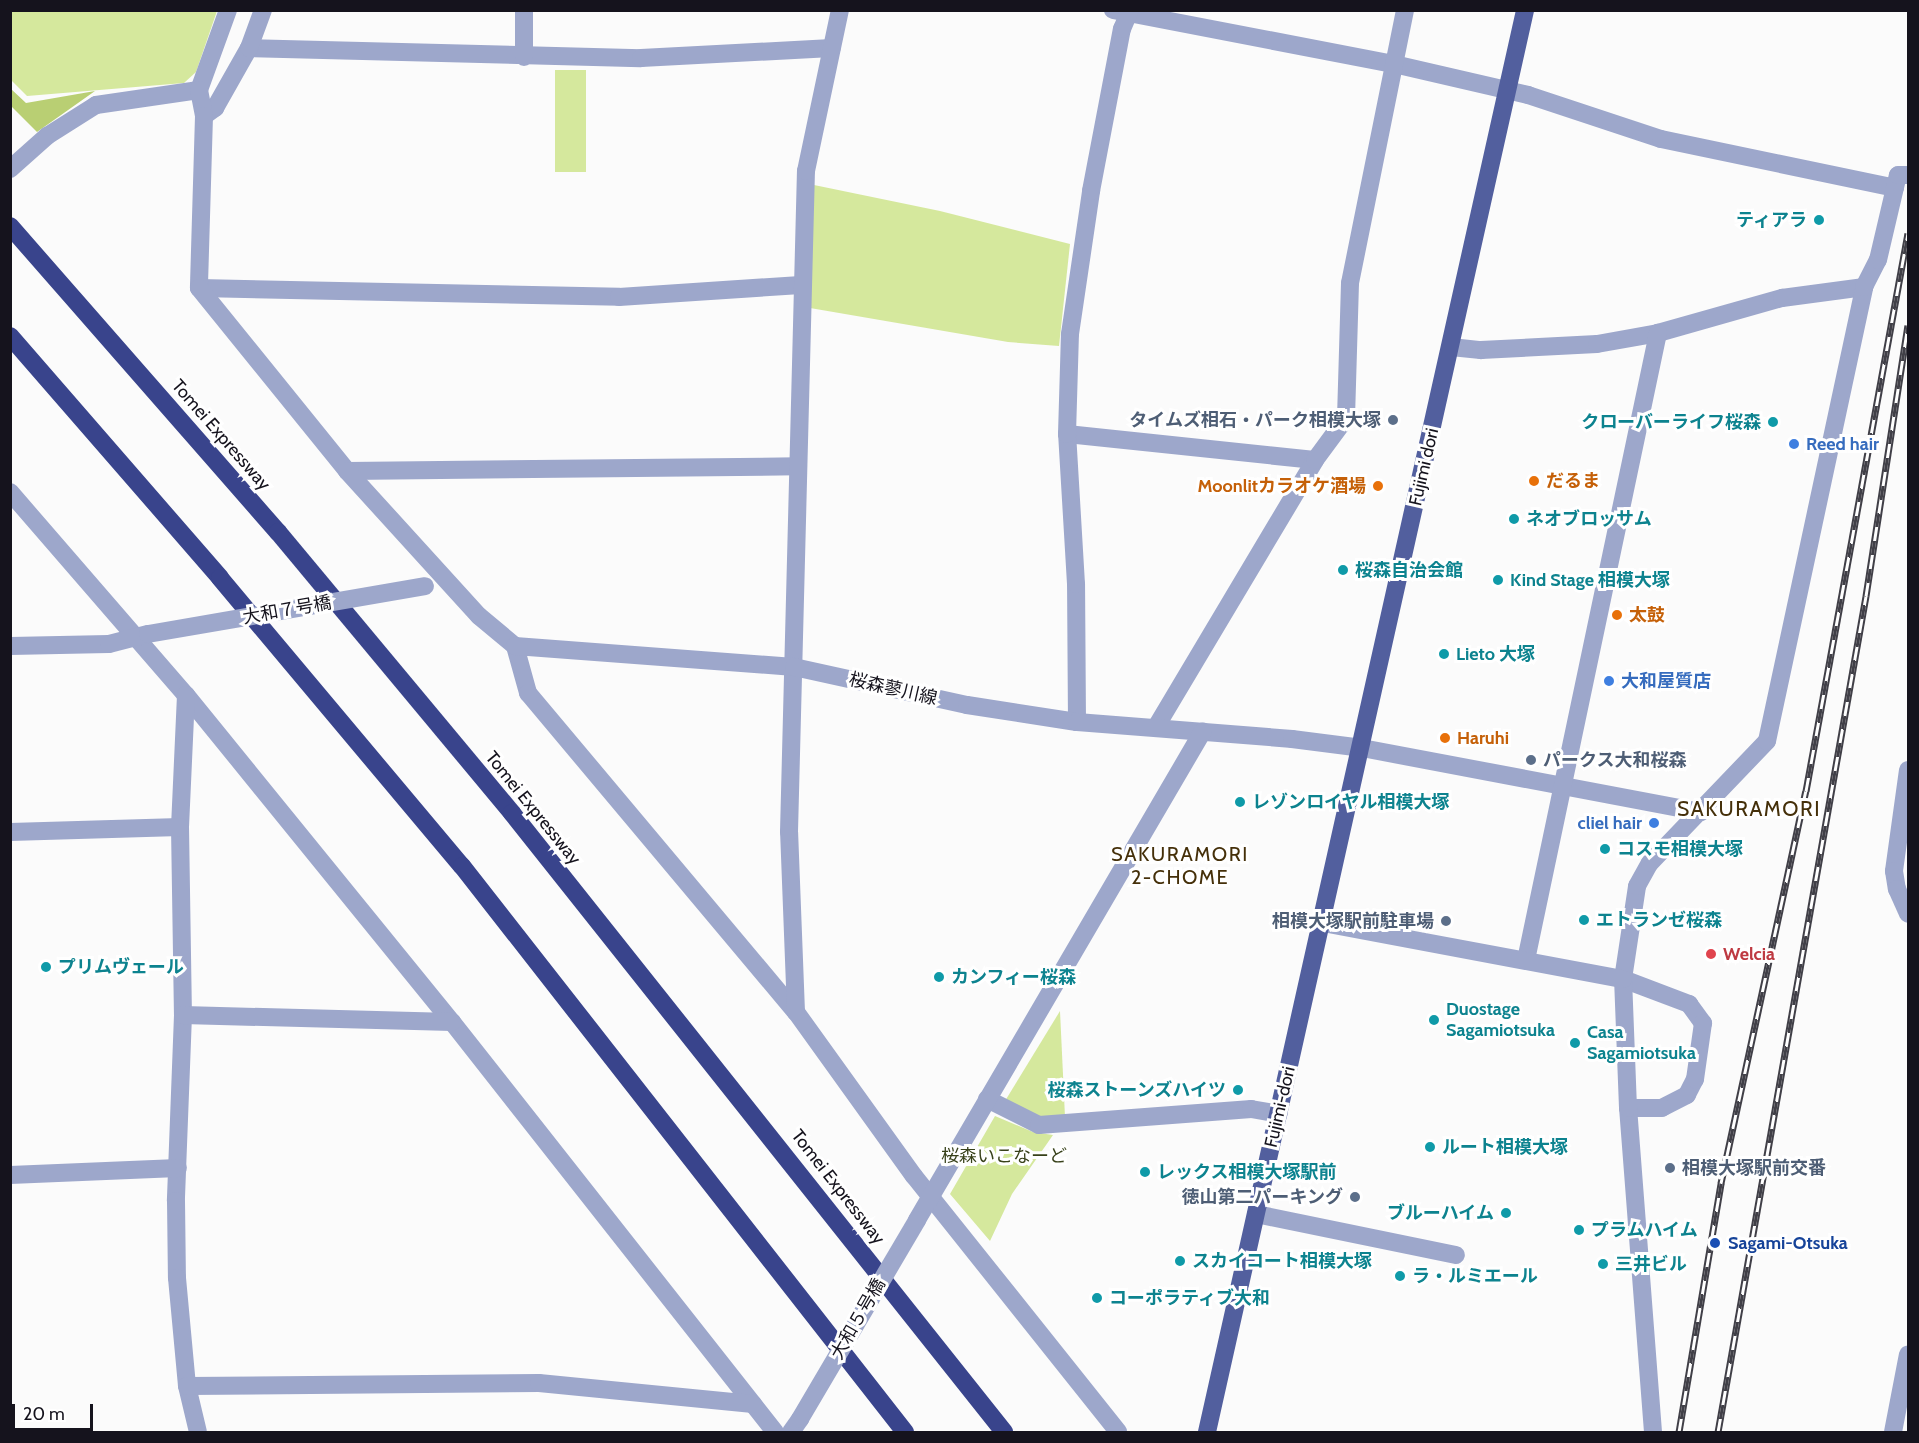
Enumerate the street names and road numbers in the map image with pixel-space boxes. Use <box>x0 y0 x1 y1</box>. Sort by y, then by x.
street label: Tomei Expressway <box>167 375 275 495</box>
street label: Fujimi dori <box>1405 426 1443 508</box>
street label: 大和７号橋 <box>241 592 333 628</box>
street label: 桜森蓼川線 <box>847 668 939 710</box>
street label: Tomei Expressway <box>481 747 585 869</box>
street label: Fujimi-dori <box>1260 1064 1300 1150</box>
street label: Tomei Expressway <box>787 1125 889 1249</box>
street label: 大和５号橋 <box>826 1275 890 1363</box>

